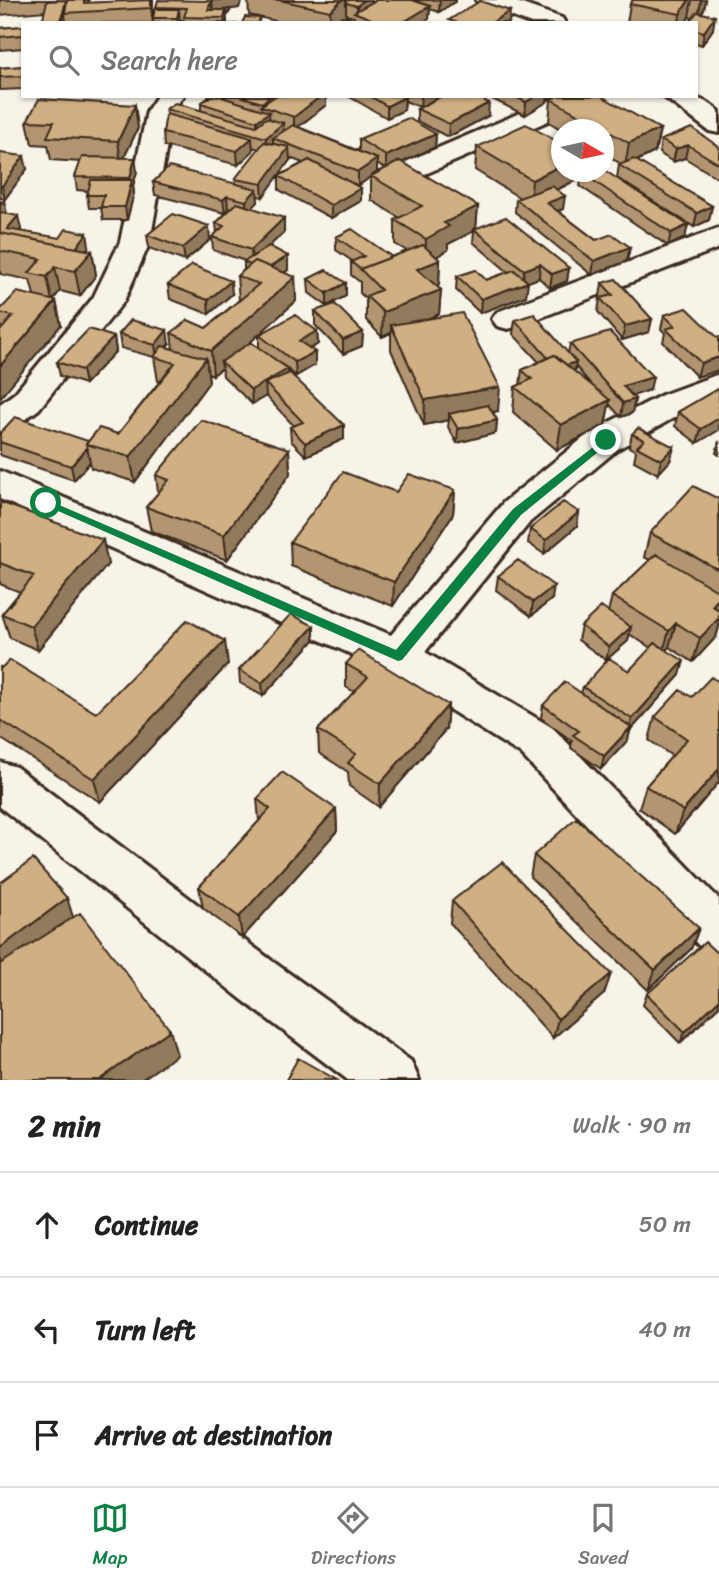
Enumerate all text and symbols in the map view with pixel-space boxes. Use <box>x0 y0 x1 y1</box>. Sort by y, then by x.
search box <box>21 21 698 98</box>
text: Search here <box>101 37 238 83</box>
icon: search <box>45 41 83 79</box>
north arrow <box>551 119 614 182</box>
route end <box>590 424 621 455</box>
route start <box>30 487 61 518</box>
text: 2 min <box>28 1099 101 1153</box>
text: Walk · 90 m <box>573 1105 691 1146</box>
text: Continue <box>95 1202 198 1248</box>
text: 50 m <box>639 1204 691 1245</box>
icon: ahead <box>28 1206 66 1244</box>
text: Turn left <box>95 1307 195 1353</box>
text: 40 m <box>638 1309 691 1350</box>
icon: left <box>28 1311 66 1349</box>
text: Arrive at destination <box>95 1412 332 1458</box>
icon: arrive <box>28 1416 66 1454</box>
tab: Map <box>91 1499 129 1574</box>
tab: Directions <box>311 1499 396 1574</box>
tab: Saved <box>578 1499 628 1574</box>

